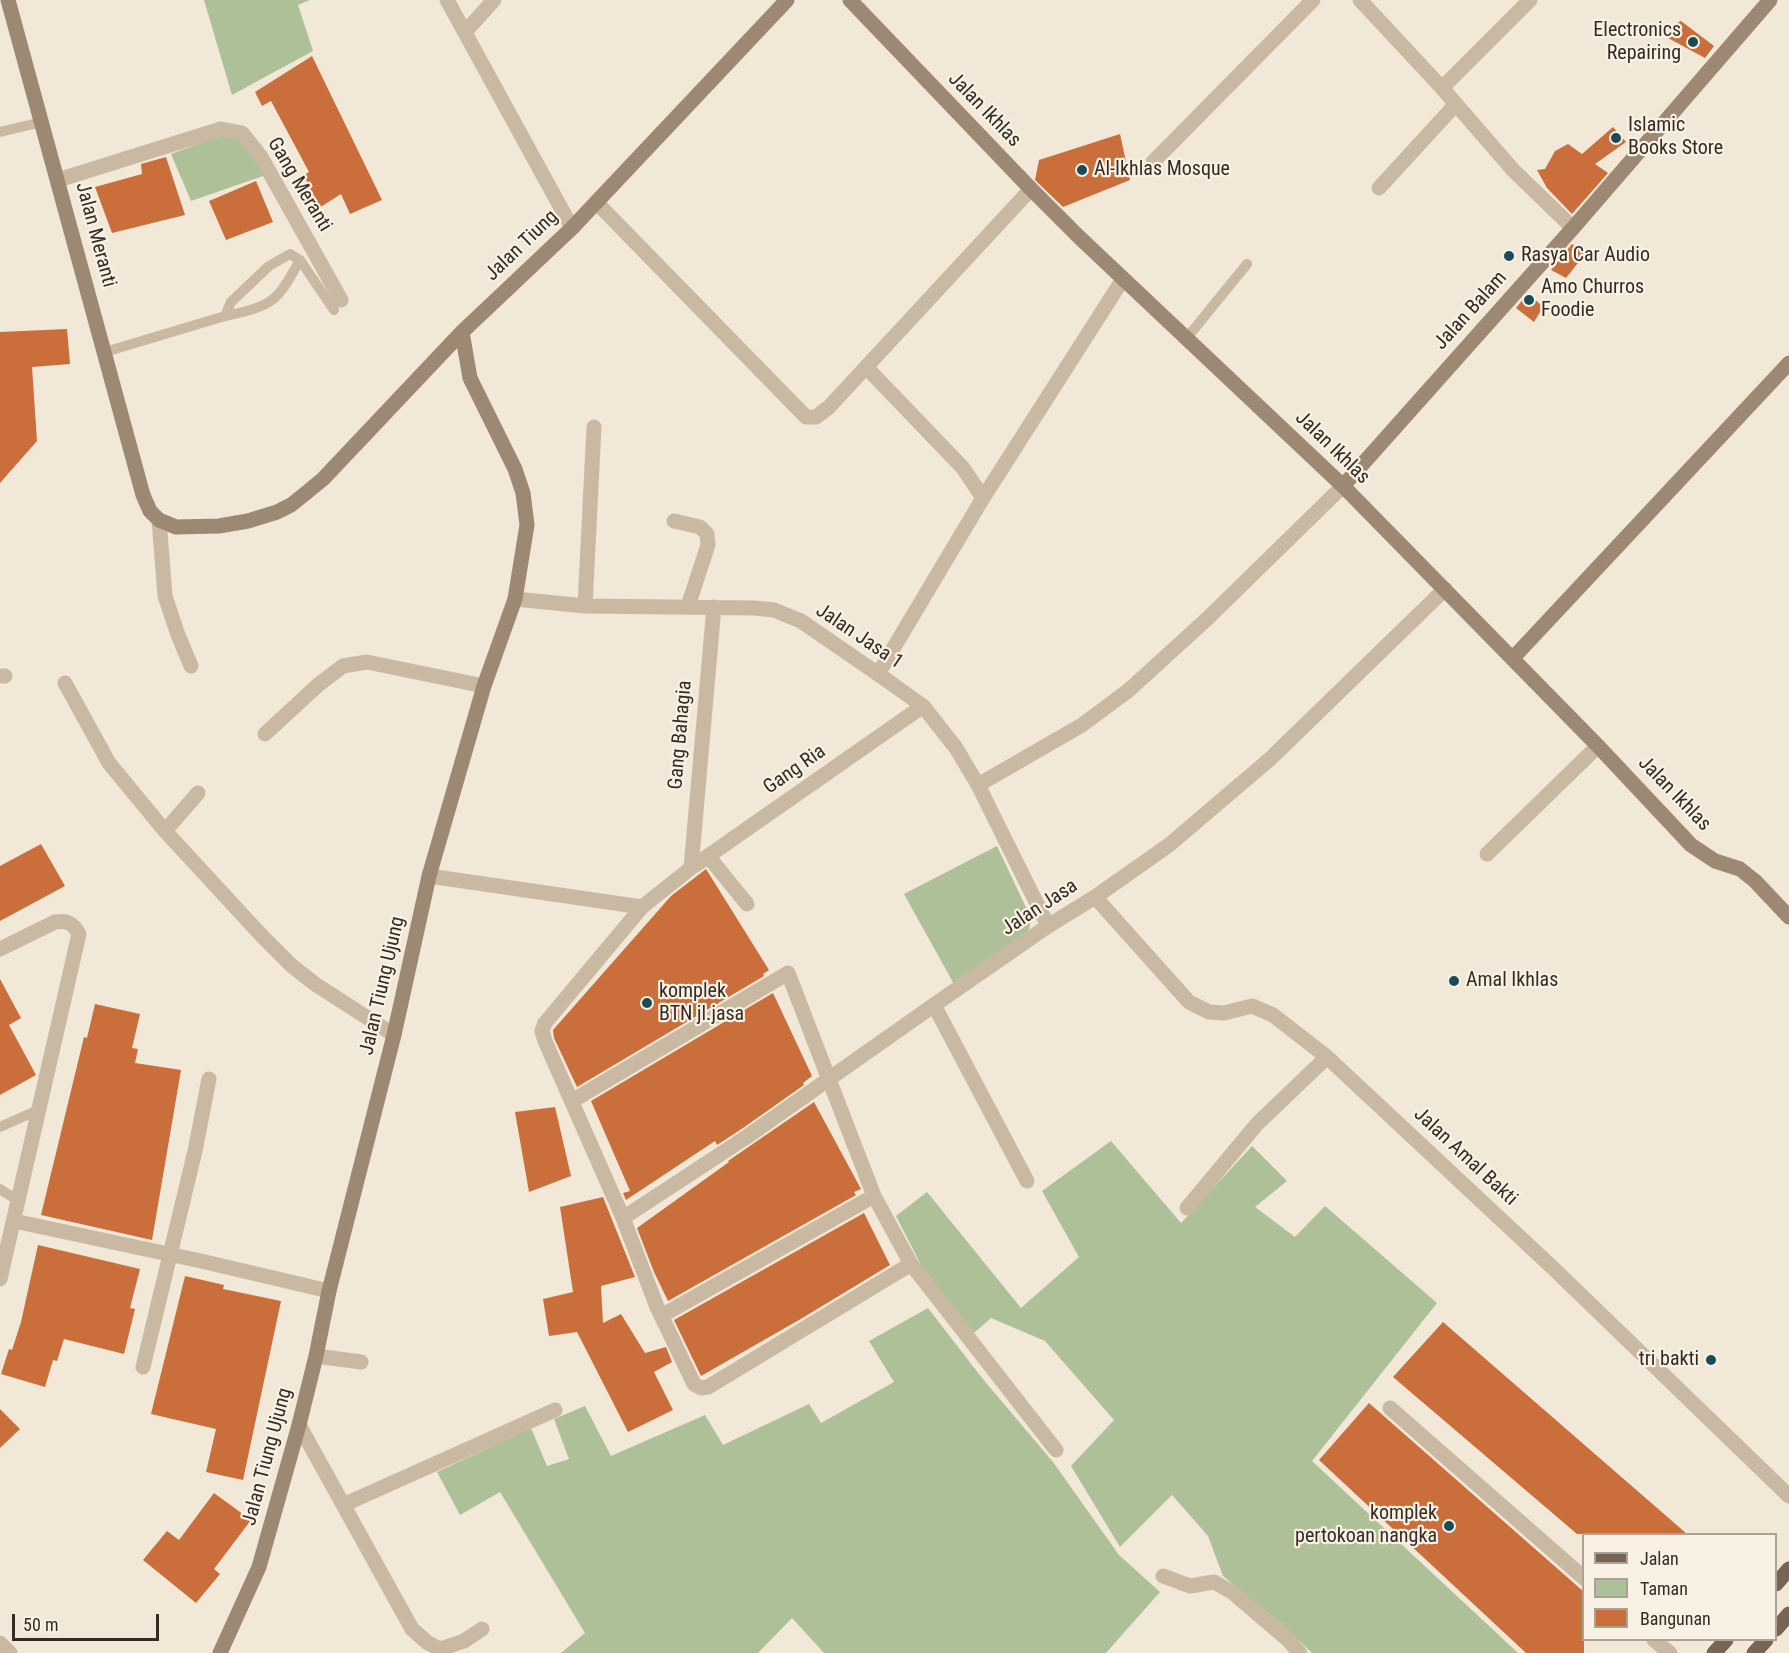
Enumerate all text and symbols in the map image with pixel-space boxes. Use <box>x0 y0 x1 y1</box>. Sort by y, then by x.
place label: Electronics Repairing <box>1593 19 1681 66</box>
marker: Electronics Repairing <box>1686 35 1700 49</box>
street label: Jalan Ikhlas <box>942 68 1026 152</box>
place label: Islamic Books Store <box>1628 114 1723 161</box>
marker: Islamic Books Store <box>1609 131 1623 145</box>
street label: Gang Meranti <box>262 134 336 236</box>
place label: Al-Ikhlas Mosque <box>1094 158 1230 182</box>
marker: Al-Ikhlas Mosque <box>1075 163 1089 177</box>
street label: Jalan Meranti <box>69 180 121 290</box>
street label: Jalan Tiung <box>481 205 563 287</box>
place label: Rasya Car Audio <box>1521 244 1650 268</box>
marker: Rasya Car Audio <box>1502 249 1516 263</box>
street label: Jalan Balam <box>1429 267 1513 355</box>
place label: Amo Churros Foodie <box>1541 276 1644 323</box>
marker: Amo Churros Foodie <box>1522 293 1536 307</box>
street label: Jalan Ikhlas <box>1290 406 1374 490</box>
street label: Jalan Jasa 1 <box>811 599 907 675</box>
street label: Gang Bahagia <box>664 680 698 790</box>
street label: Gang Ria <box>759 740 831 800</box>
street label: Jalan Ikhlas <box>1632 752 1716 836</box>
street label: Jalan Jasa <box>998 875 1082 941</box>
street label: Jalan Tiung Ujung <box>355 914 411 1058</box>
place label: Amal Ikhlas <box>1466 969 1558 993</box>
marker: Amal Ikhlas <box>1447 974 1461 988</box>
place label: komplek BTN jl.jasa <box>659 980 744 1027</box>
marker: komplek BTN jl.jasa <box>640 996 654 1010</box>
street label: Jalan Amal Bakti <box>1408 1103 1522 1211</box>
place label: tri bakti <box>1639 1348 1699 1372</box>
marker: tri bakti <box>1704 1353 1718 1367</box>
street label: Jalan Tiung Ujung <box>238 1386 298 1528</box>
place label: komplek pertokoan nangka <box>1295 1502 1437 1549</box>
marker: komplek pertokoan nangka <box>1442 1519 1456 1533</box>
legend <box>1582 1533 1777 1641</box>
text: Jalan <box>1640 1548 1679 1569</box>
text: Taman <box>1640 1578 1688 1599</box>
scale bar <box>15 1602 162 1640</box>
text: Bangunan <box>1640 1608 1711 1629</box>
text: 50 m <box>23 1614 58 1635</box>

